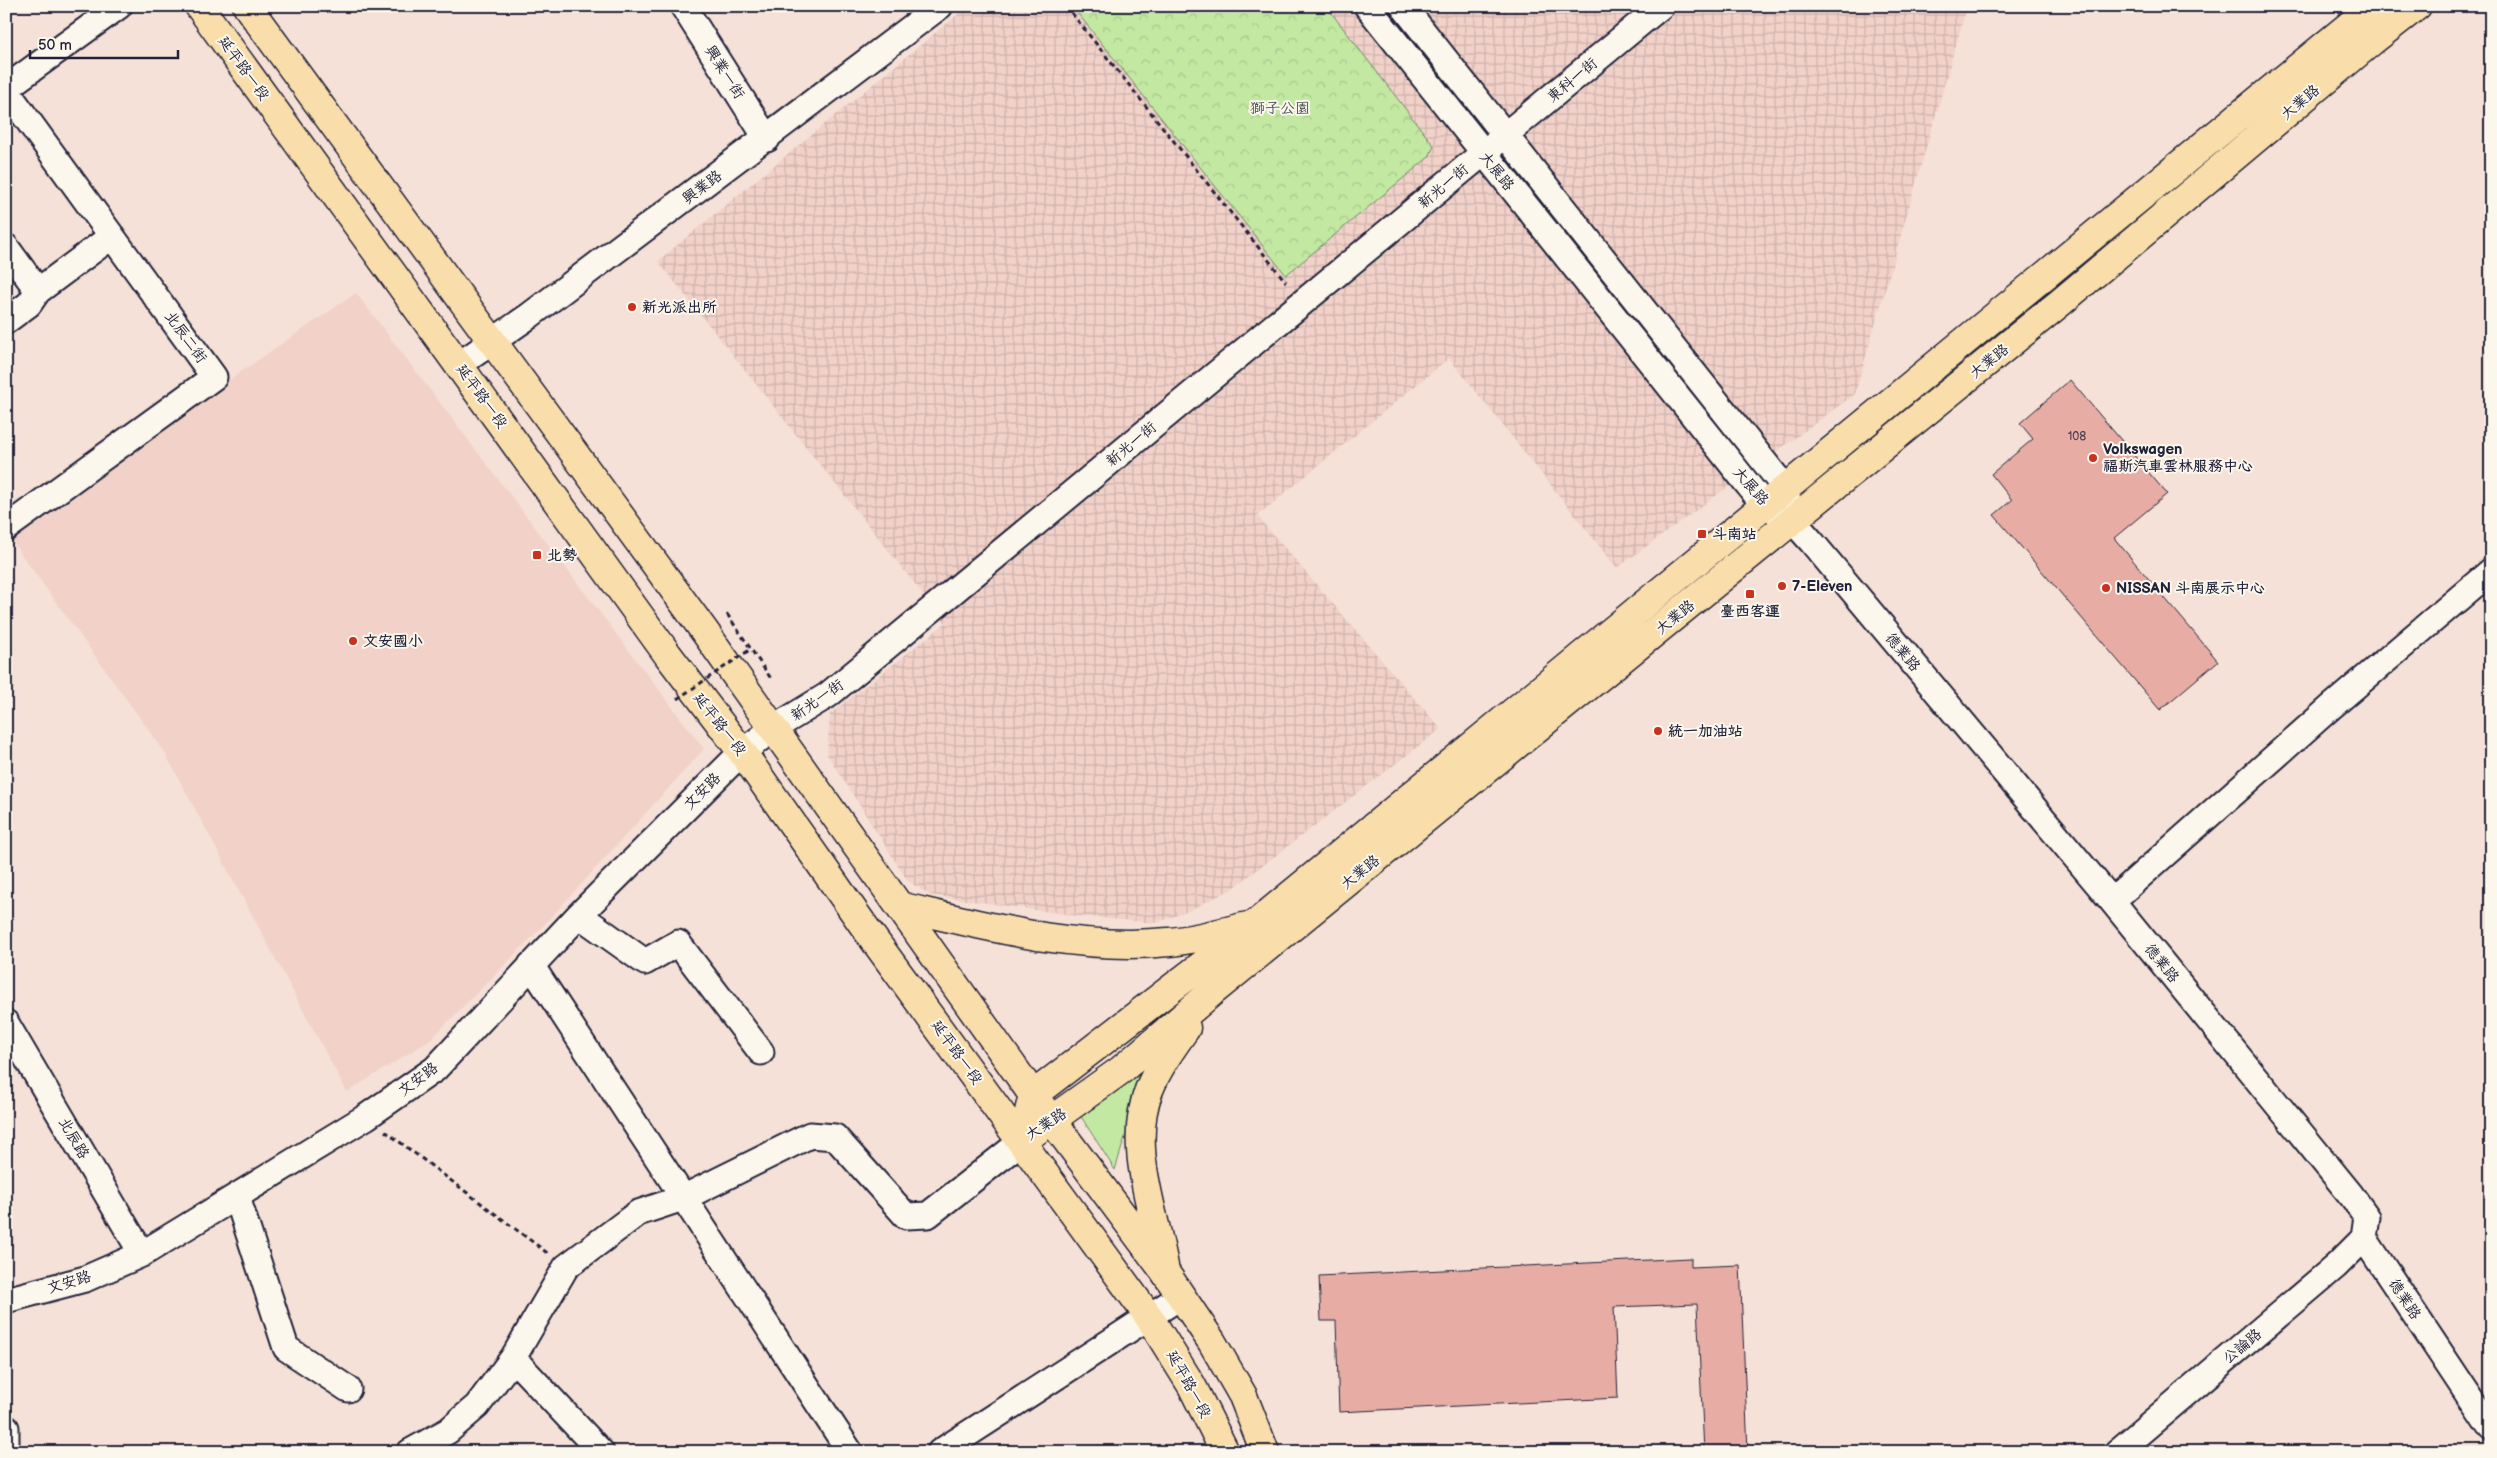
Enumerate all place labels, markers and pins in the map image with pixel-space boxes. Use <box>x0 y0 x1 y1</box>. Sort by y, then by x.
place label: 新光派出所 <box>642 298 717 317</box>
marker: 新光派出所 <box>626 301 638 313</box>
place label: Volkswagen 福斯汽車雲林服務中心 <box>2103 440 2253 476</box>
marker: Volkswagen 福斯汽車雲林服務中心 <box>2087 452 2099 464</box>
place label: 斗南站 <box>1712 525 1757 544</box>
marker: 斗南站 <box>1696 528 1708 540</box>
place label: 北勢 <box>547 546 577 565</box>
marker: 北勢 <box>531 549 543 561</box>
place label: 7-Eleven <box>1792 577 1852 596</box>
place label: NISSAN 斗南展示中心 <box>2116 579 2265 598</box>
marker: 7-Eleven <box>1776 580 1788 592</box>
marker: NISSAN 斗南展示中心 <box>2100 582 2112 594</box>
marker: 臺西客運 <box>1744 588 1756 600</box>
place label: 臺西客運 <box>1720 602 1780 621</box>
place label: 文安國小 <box>363 632 423 651</box>
marker: 文安國小 <box>347 635 359 647</box>
place label: 統一加油站 <box>1668 722 1743 741</box>
marker: 統一加油站 <box>1652 725 1664 737</box>

